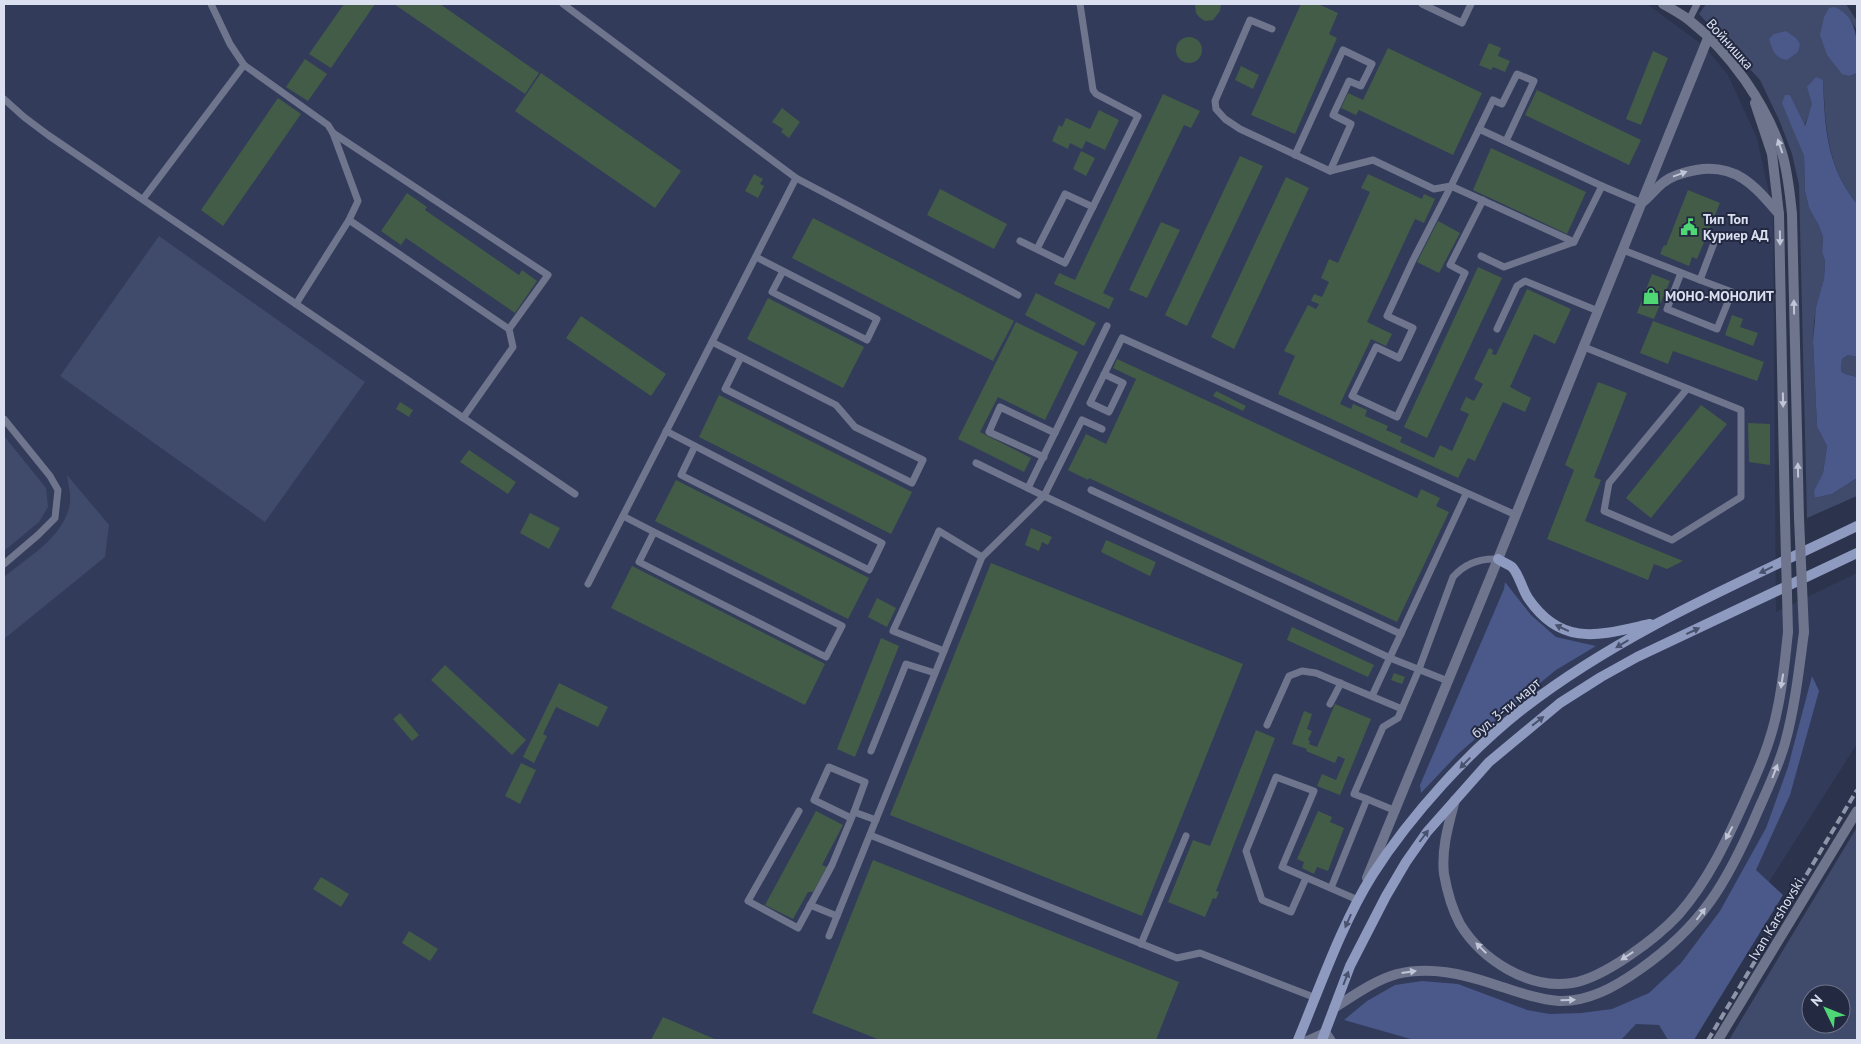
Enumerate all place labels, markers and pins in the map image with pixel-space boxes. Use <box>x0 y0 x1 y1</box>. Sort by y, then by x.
place label: Тип Топ Куриер АД <box>1703 210 1769 244</box>
public building icon: Тип Топ Куриер АД <box>1679 217 1699 237</box>
shop icon: МОНО-МОНОЛИТ <box>1641 286 1661 306</box>
place label: МОНО-МОНОЛИТ <box>1665 287 1774 305</box>

